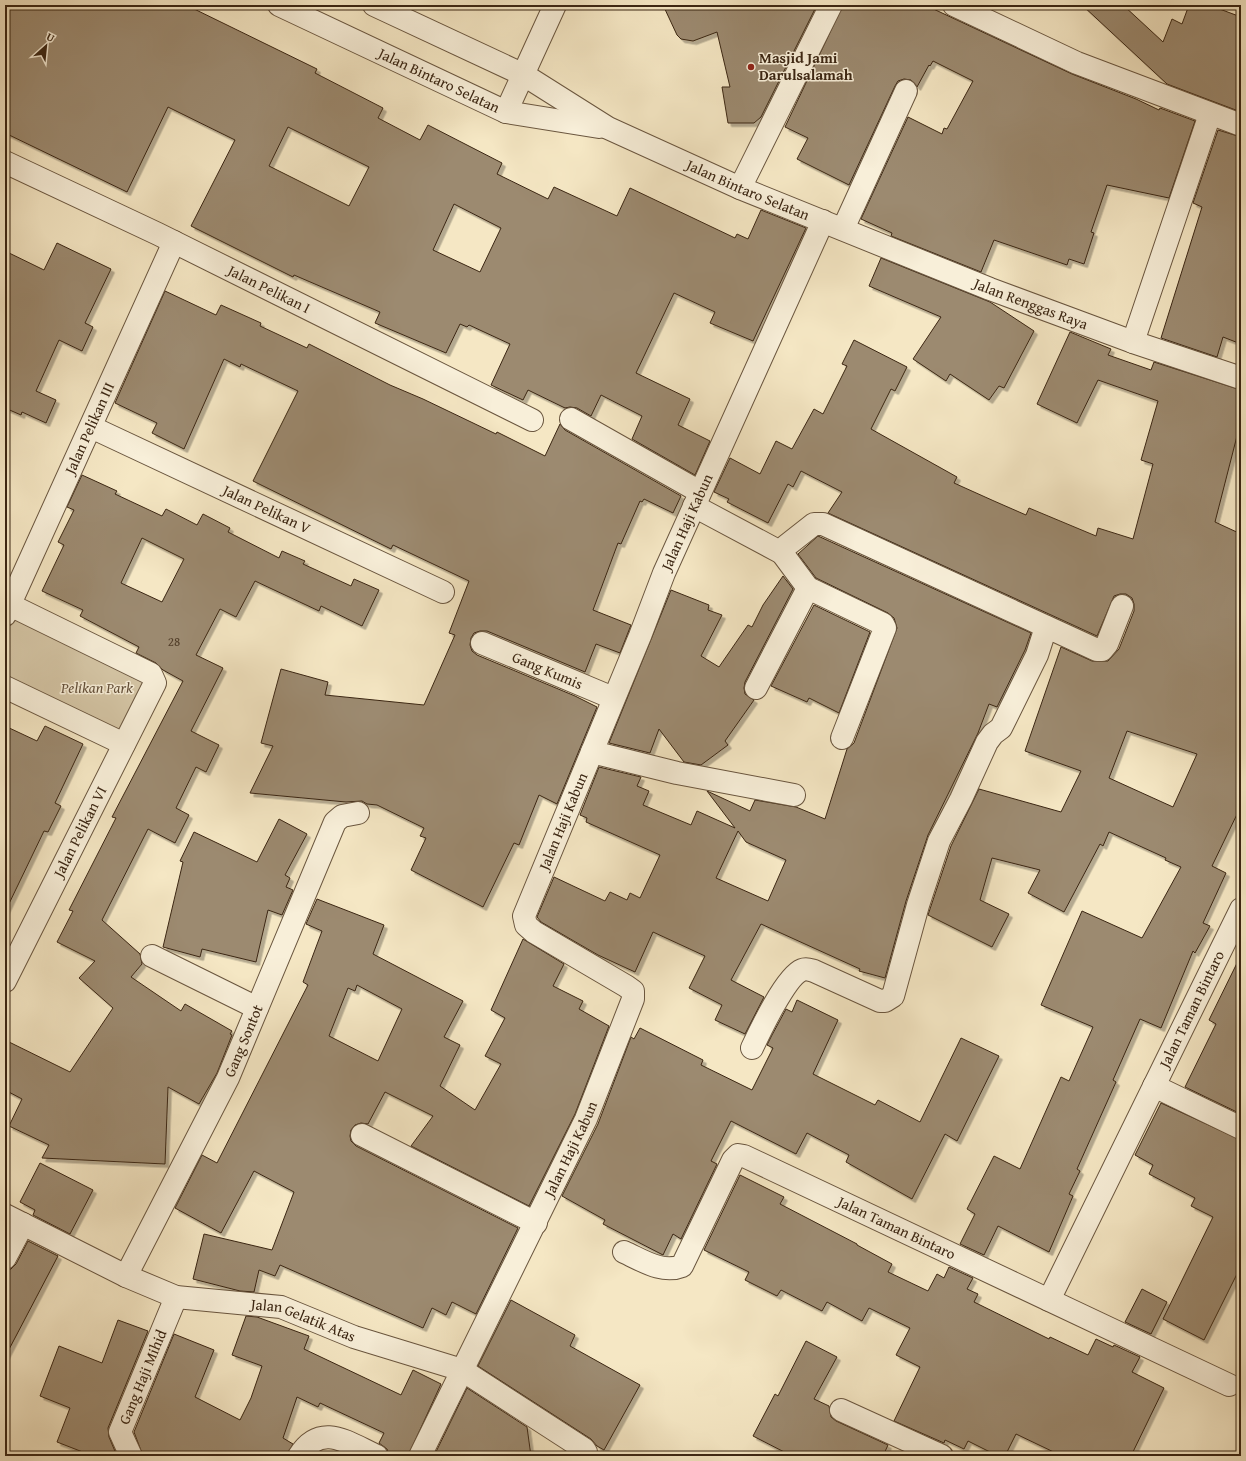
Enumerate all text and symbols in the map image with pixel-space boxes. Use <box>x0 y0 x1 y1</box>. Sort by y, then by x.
north arrow <box>26 26 66 66</box>
text: U <box>44 28 58 46</box>
street label: Jalan Bintaro Selatan <box>373 42 504 118</box>
place label: Masjid Jami Darulsalamah <box>759 47 853 85</box>
marker: Masjid Jami Darulsalamah <box>746 62 756 72</box>
street label: Jalan Bintaro Selatan <box>681 153 813 225</box>
street label: Jalan Pelikan I <box>223 258 314 318</box>
street label: Jalan Renggas Raya <box>969 272 1091 334</box>
street label: Jalan Pelikan III <box>58 379 119 479</box>
street label: Jalan Haji Kabun <box>655 470 718 575</box>
street label: Jalan Pelikan V <box>218 478 314 539</box>
house number: 28 <box>168 632 180 651</box>
street label: Gang Kumis <box>509 646 586 694</box>
park label: Pelikan Park <box>60 677 133 698</box>
street label: Jalan Haji Kabun <box>532 769 592 875</box>
street label: Jalan Pelikan VI <box>47 783 111 882</box>
street label: Jalan Taman Bintaro <box>1153 947 1229 1073</box>
street label: Gang Sontot <box>219 1001 268 1080</box>
street label: Jalan Haji Kabun <box>537 1097 602 1202</box>
street label: Jalan Taman Bintaro <box>833 1190 959 1265</box>
street label: Jalan Gelatik Atas <box>248 1293 359 1347</box>
street label: Gang Haji Mihid <box>113 1326 171 1427</box>

